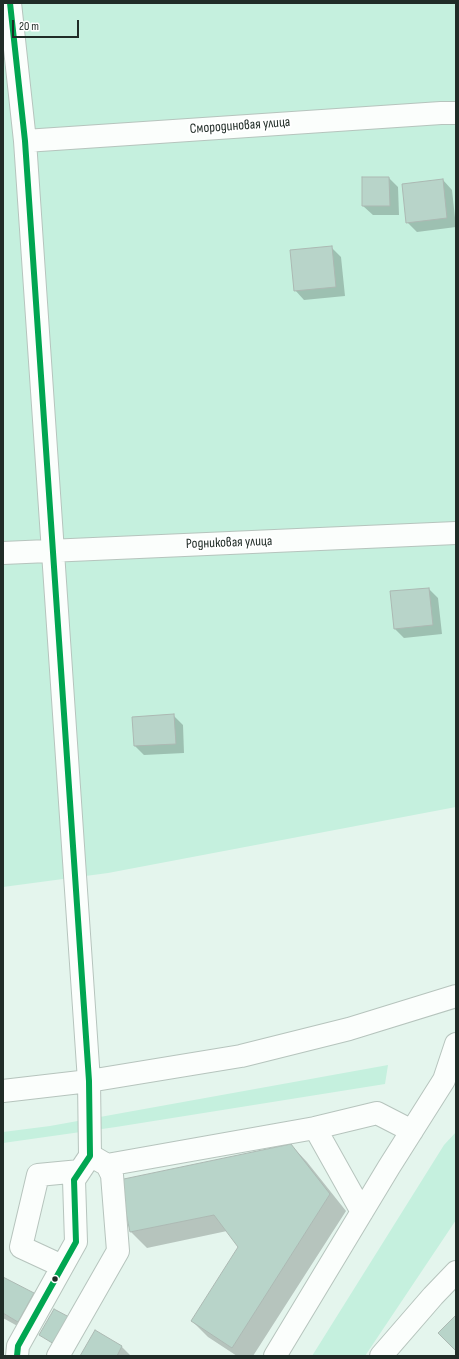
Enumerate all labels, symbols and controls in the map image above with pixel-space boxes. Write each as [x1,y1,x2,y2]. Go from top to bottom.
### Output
scale bar [14,12,81,38]
text: 20 m [19,19,39,34]
street label: Смородиновая улица [189,114,291,138]
street label: Родниковая улица [186,533,272,553]
unlabelled marker [50,1274,60,1284]

